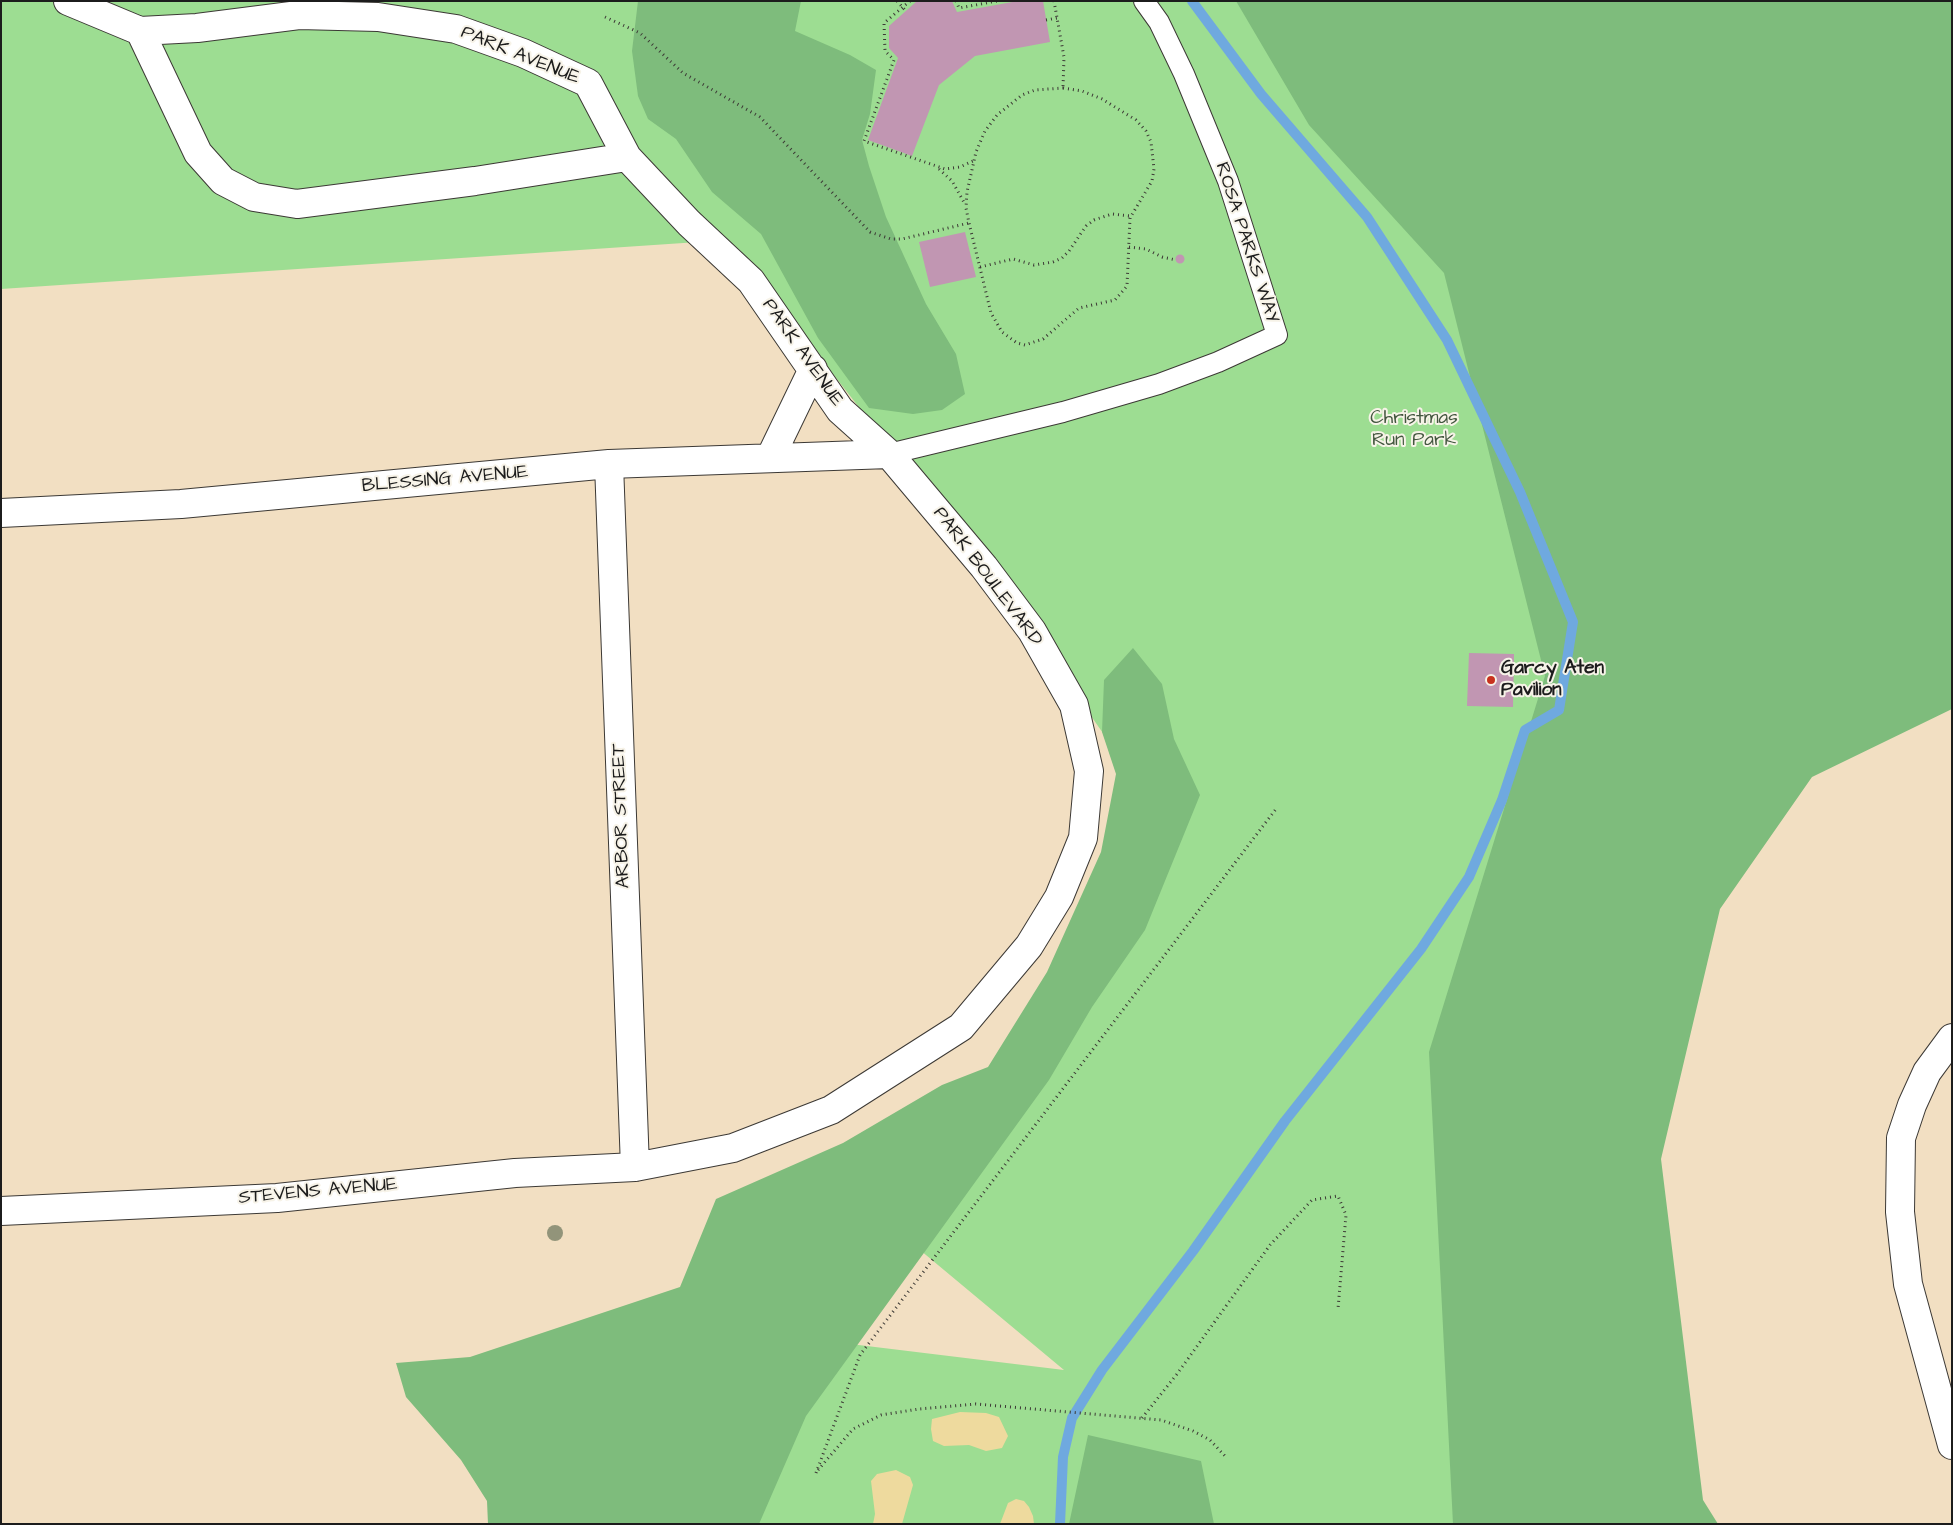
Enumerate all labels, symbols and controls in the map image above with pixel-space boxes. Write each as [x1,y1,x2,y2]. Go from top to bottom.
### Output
street label: PARK AVENUE [457,22,583,90]
street label: ROSA PARKS WAY [1209,160,1283,326]
street label: PARK AVENUE [756,295,848,411]
park label: Christmas Run Park [1370,408,1458,452]
street label: BLESSING AVENUE [361,461,529,499]
street label: PARK BOULEVARD [927,503,1047,651]
place label: Garcy Aten Pavilion [1501,658,1604,702]
marker: Garcy Aten Pavilion [1485,674,1497,686]
street label: ARBOR STREET [608,743,636,889]
street label: STEVENS AVENUE [238,1174,398,1210]

